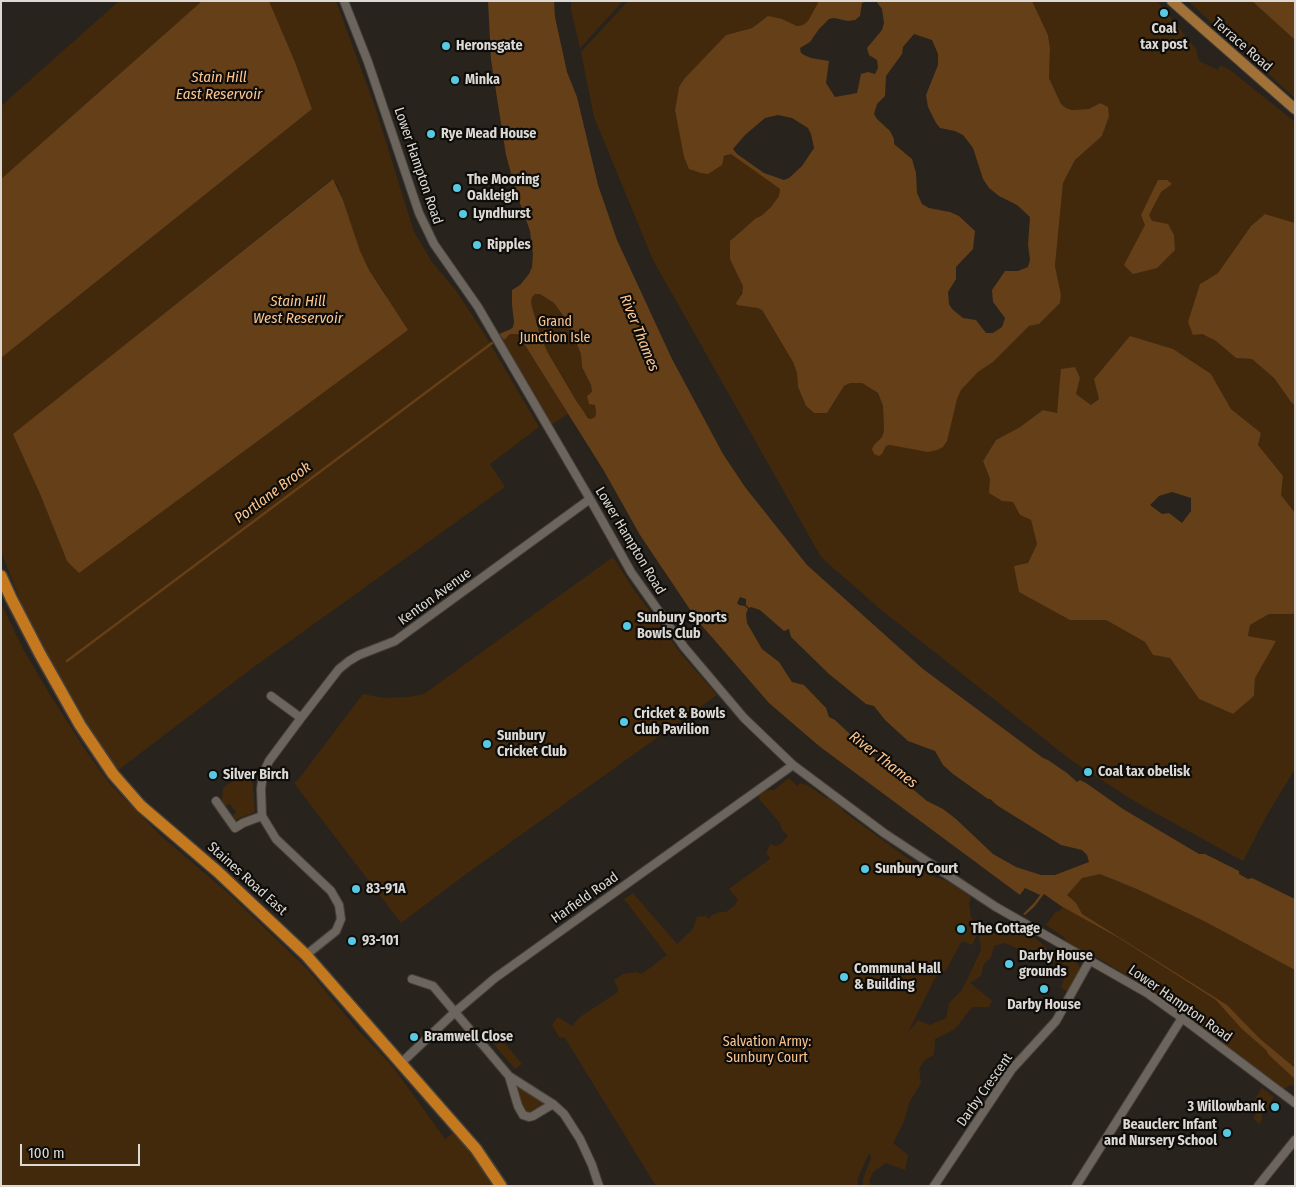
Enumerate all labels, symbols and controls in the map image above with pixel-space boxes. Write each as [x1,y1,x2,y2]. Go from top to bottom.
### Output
marker: Coal tax post [1158,7,1170,19]
street label: Terrace Road [1209,14,1275,76]
place label: Coal tax post [1140,21,1188,54]
place label: Heronsgate [456,38,523,54]
marker: Heronsgate [440,40,452,52]
water label: Stain Hill East Reservoir [176,69,262,104]
place label: Minka [465,72,500,88]
marker: Minka [449,74,461,86]
street label: Lower Hampton Road [390,105,446,227]
place label: Rye Mead House [441,126,536,142]
marker: Rye Mead House [425,128,437,140]
place label: The Mooring Oakleigh [467,172,539,204]
marker: The Mooring Oakleigh [451,182,463,194]
place label: Lyndhurst [473,206,531,222]
marker: Lyndhurst [457,208,469,220]
place label: Ripples [487,237,531,253]
marker: Ripples [471,239,483,251]
water label: River Thames [615,292,663,374]
water label: Stain Hill West Reservoir [253,293,343,328]
park label: Grand Junction Isle [520,314,590,347]
water label: Portlane Brook [231,458,315,528]
street label: Lower Hampton Road [591,484,669,598]
street label: Kenton Avenue [395,565,475,629]
place label: Sunbury Sports Bowls Club [637,610,727,642]
marker: Sunbury Sports Bowls Club [621,620,633,632]
place label: Cricket & Bowls Club Pavilion [634,706,725,739]
marker: Cricket & Bowls Club Pavilion [618,716,630,728]
place label: Sunbury Cricket Club [497,728,567,760]
water label: River Thames [845,728,921,792]
marker: Sunbury Cricket Club [481,738,493,750]
place label: Coal tax obelisk [1098,764,1190,780]
marker: Coal tax obelisk [1082,766,1094,778]
place label: Silver Birch [223,767,289,783]
marker: Silver Birch [207,769,219,781]
street label: Staines Road East [204,839,290,919]
place label: Sunbury Court [875,861,958,877]
marker: Sunbury Court [859,863,871,875]
street label: Harfield Road [548,869,622,927]
place label: 83-91A [366,881,406,897]
marker: 83-91A [350,883,362,895]
place label: The Cottage [971,921,1040,937]
marker: The Cottage [955,923,967,935]
place label: 93-101 [362,933,399,949]
marker: 93-101 [346,935,358,947]
place label: Darby House grounds [1019,948,1093,980]
marker: Darby House grounds [1003,958,1015,970]
place label: Communal Hall & Building [854,961,941,994]
street label: Lower Hampton Road [1125,962,1235,1046]
marker: Communal Hall & Building [838,971,850,983]
marker: Darby House [1038,983,1050,995]
place label: Darby House [1007,997,1081,1013]
place label: Bramwell Close [424,1029,513,1045]
marker: Bramwell Close [408,1031,420,1043]
park label: Salvation Army: Sunbury Court [723,1034,811,1066]
street label: Darby Crescent [954,1050,1016,1130]
place label: 3 Willowbank [1187,1099,1265,1115]
marker: 3 Willowbank [1269,1101,1281,1113]
place label: Beauclerc Infant and Nursery School [1104,1117,1217,1150]
marker: Beauclerc Infant and Nursery School [1221,1127,1233,1139]
scale bar [22,1134,142,1166]
text: 100 m [28,1144,65,1162]

